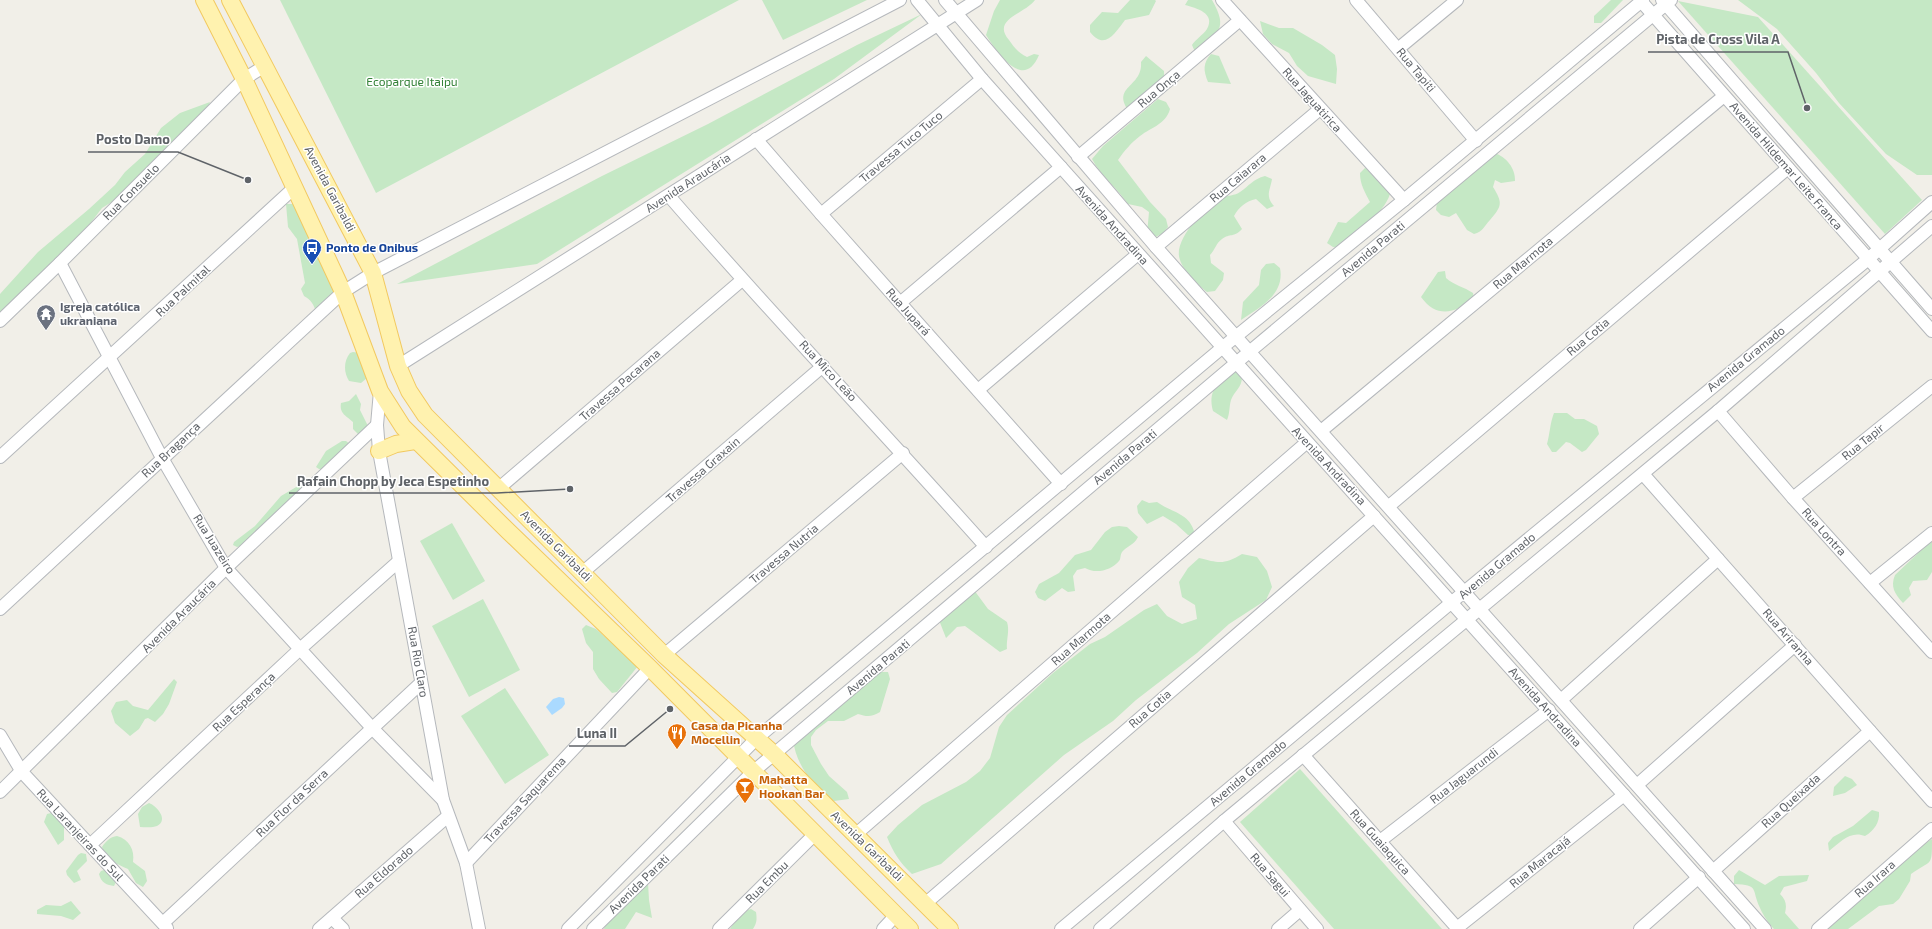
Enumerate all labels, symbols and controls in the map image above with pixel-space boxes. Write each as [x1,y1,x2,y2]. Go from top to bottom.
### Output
callout: Pista de Cross Vila A [1648,27,1788,52]
text: Pista de Cross Vila A [1656,31,1780,47]
street label: Rua Tapiti [1394,44,1439,94]
street label: Rua Jaguatirica [1280,64,1345,134]
street label: Rua Onça [1134,66,1183,111]
park label: Ecoparque Itaipu [366,74,458,88]
street label: Avenida Hildemar Leite Franca [1727,99,1846,232]
street label: Travessa Tuco Tuco [856,107,945,185]
callout: Posto Damo [88,127,178,152]
text: Posto Damo [96,131,170,147]
street label: Avenida Garibaldi [302,143,359,234]
street label: Avenida Araucária [642,150,732,215]
street label: Rua Caiarara [1206,150,1268,205]
street label: Rua Consuelo [99,160,161,222]
street label: Avenida Andradina [1073,182,1152,267]
street label: Avenida Parati [1338,218,1407,279]
street label: Rua Marmota [1490,233,1555,291]
bus stop icon: Ponto de Onibus [301,237,323,265]
place label: Ponto de Onibus [326,240,418,254]
street label: Rua Palmital [152,261,213,319]
street label: Rua Jupará [884,285,934,338]
place label: Igreja católica ukraniana [60,299,140,327]
temple icon: Igreja católica ukraniana [35,303,57,331]
street label: Rua Cotia [1563,314,1612,358]
street label: Avenida Gramado [1704,323,1787,394]
street label: Rua Mico Leão [797,337,861,404]
street label: Travessa Pacarana [576,345,663,423]
street label: Rua Bragança [138,419,203,481]
street label: Rua Tapir [1838,420,1887,463]
street label: Avenida Andradina [1290,423,1370,507]
street label: Avenida Parati [1090,426,1159,487]
street label: Travessa Graxain [663,433,742,505]
callout: Rafain Chopp by Jeca Espetinho [289,468,497,493]
text: Rafain Chopp by Jeca Espetinho [297,473,489,489]
street label: Rua Lontra [1800,505,1850,558]
street label: Avenida Garibaldi [518,507,595,584]
street label: Rua Juazeiro [191,511,239,576]
street label: Travessa Nutria [746,520,821,586]
street label: Avenida Gramado [1455,529,1538,601]
street label: Avenida Araucária [139,576,218,655]
street label: Rua Ariranha [1760,605,1817,668]
street label: Rua Marmota [1048,609,1113,668]
street label: Rua Rio Claro [406,625,432,699]
street label: Avenida Parati [843,636,912,697]
street label: Avenida Andradina [1506,664,1585,749]
street label: Rua Esperança [209,669,278,735]
street label: Rua Cotia [1125,686,1173,730]
place label: Casa da Picanha Mocellin [691,718,782,746]
callout: Luna II [569,721,625,746]
restaurant icon: Casa da Picanha Mocellin [666,722,688,750]
text: Luna II [577,725,617,741]
street label: Avenida Gramado [1206,736,1289,808]
street label: Rua Jaguarundi [1427,744,1500,806]
street label: Travessa Saquarema [481,753,568,845]
street label: Rua Flor da Serra [252,765,330,839]
street label: Rua Queixada [1758,770,1823,831]
place label: Mahatta Hookan Bar [759,772,824,800]
bar icon: Mahatta Hookan Bar [734,776,756,804]
street label: Rua Laranjeiras do Sul [34,785,127,884]
street label: Rua Guaiaquica [1348,806,1414,877]
street label: Avenida Garibaldi [829,807,907,883]
street label: Rua Maracajá [1506,832,1573,891]
street label: Rua Eldorado [351,842,415,900]
street label: Rua Sagui [1248,850,1294,899]
street label: Avenida Parati [605,851,671,916]
street label: Rua Embu [742,857,790,905]
street label: Rua Irara [1851,857,1898,900]

